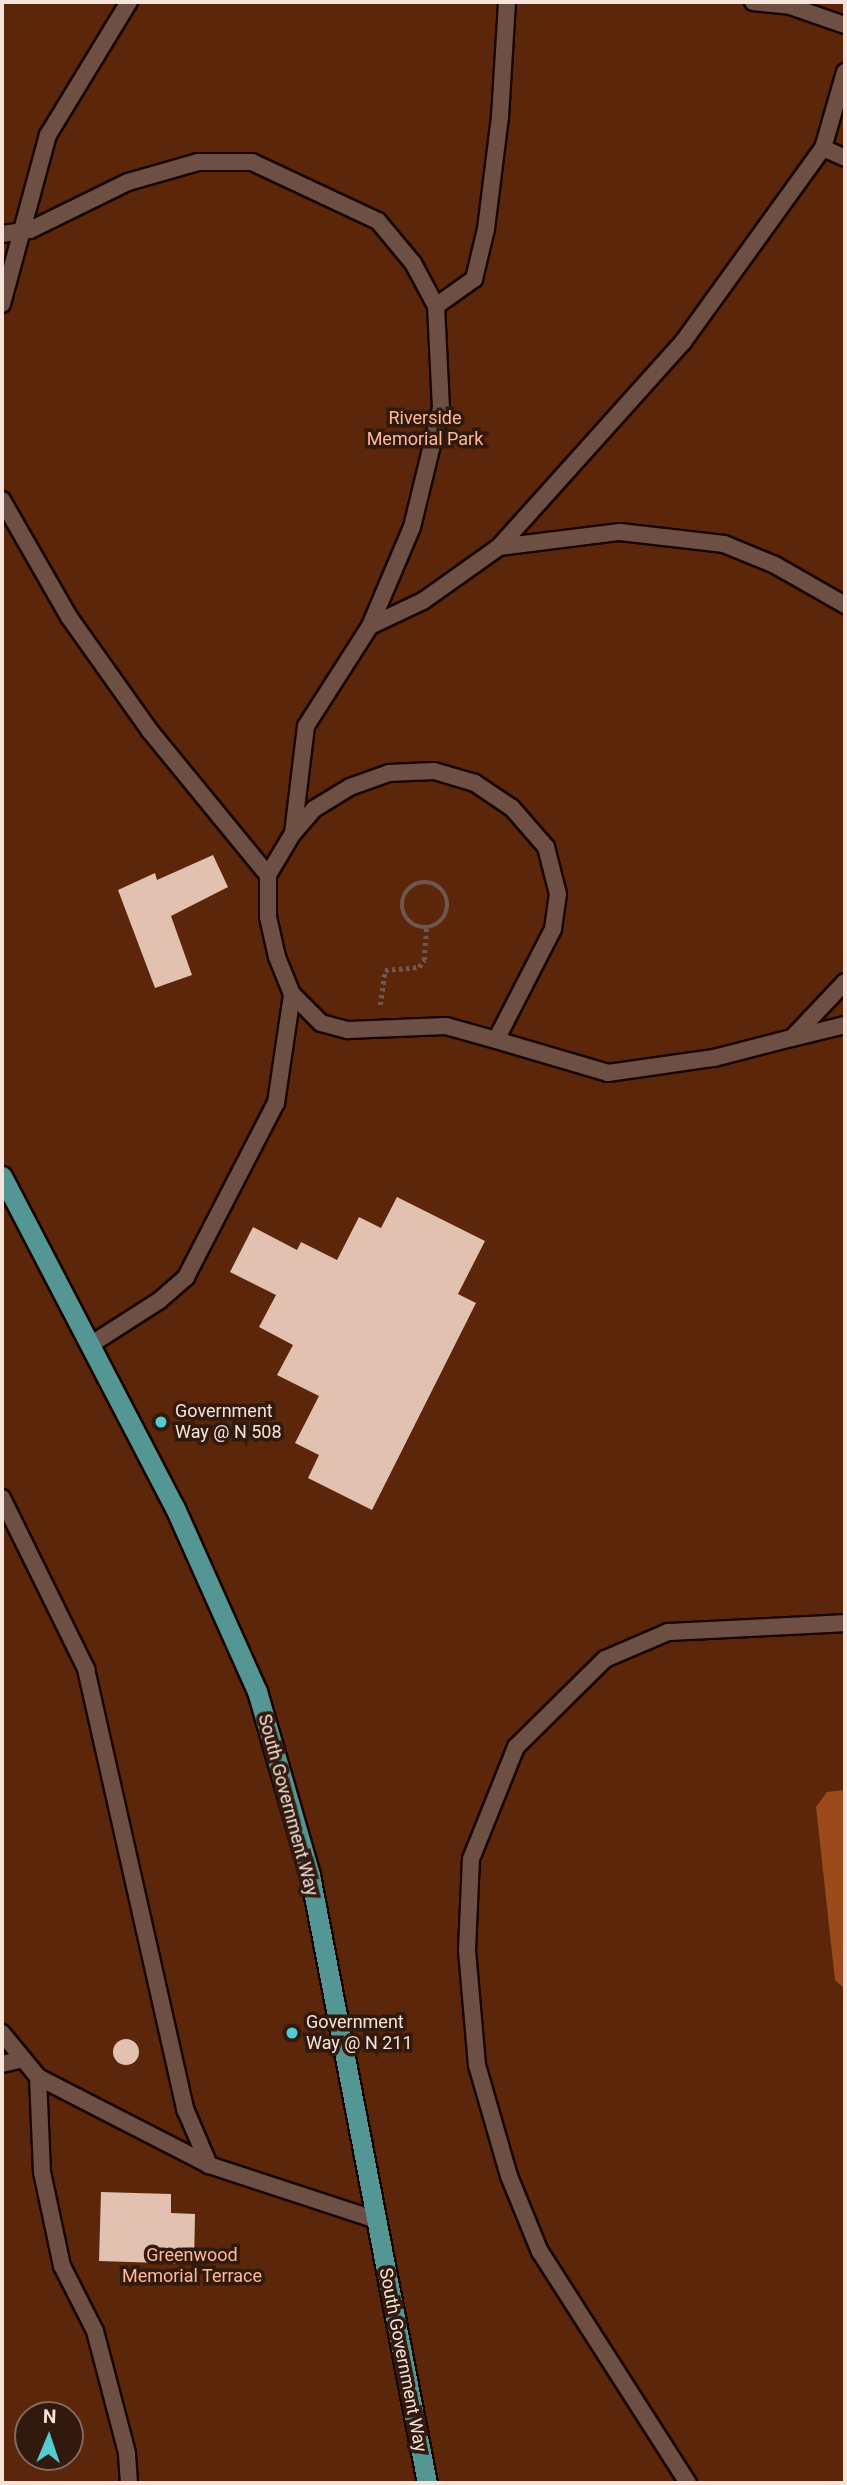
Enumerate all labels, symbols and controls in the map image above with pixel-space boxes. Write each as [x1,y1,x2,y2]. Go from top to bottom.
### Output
park label: Riverside Memorial Park [367,408,483,450]
place label: Government Way @ N 508 [175,1401,282,1444]
marker: Government Way @ N 508 [153,1414,169,1430]
street label: South Government Way [253,1712,323,1898]
place label: Government Way @ N 211 [306,2012,413,2054]
marker: Government Way @ N 211 [284,2025,300,2041]
park label: Greenwood Memorial Terrace [122,2245,262,2288]
street label: South Government Way [375,2266,431,2454]
north arrow [14,2401,84,2471]
text: N [43,2405,57,2428]

